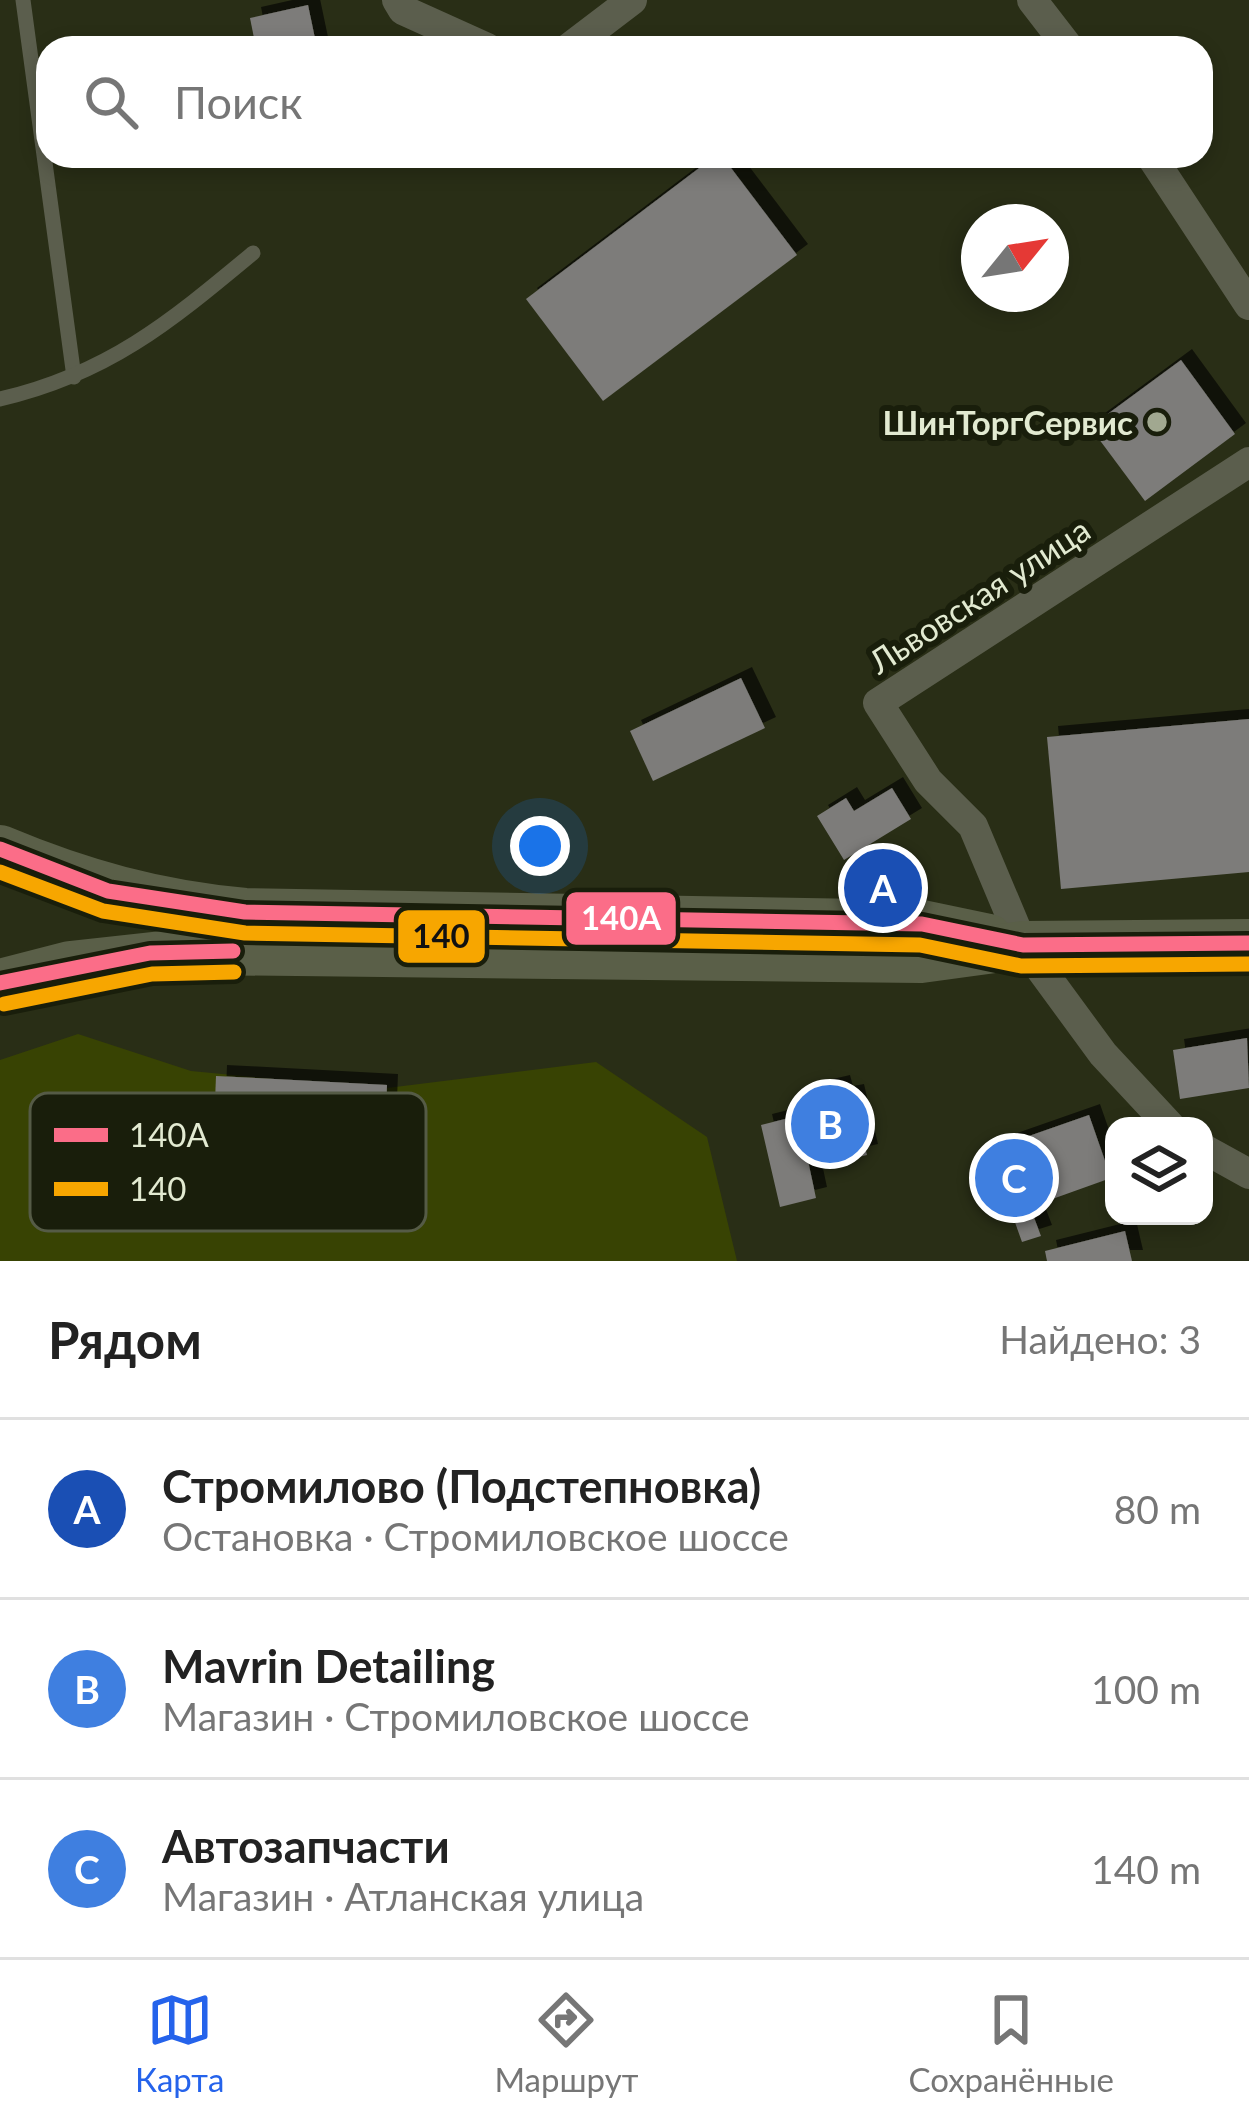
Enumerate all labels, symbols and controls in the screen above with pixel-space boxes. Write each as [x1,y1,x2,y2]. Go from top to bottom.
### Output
search box [36,36,1213,168]
icon: search [78,69,144,135]
text: Поиск [174,75,303,129]
north arrow [961,204,1069,312]
place label: ШинТоргСервис [882,402,1133,442]
marker: ШинТоргСервис [1144,409,1170,435]
street label: Львовская улица [860,509,1097,682]
your location [510,816,570,876]
pin: A [844,843,922,933]
line badge: 140А [564,890,678,947]
text: 140А [581,897,662,937]
line badge: 140 [396,908,487,965]
text: 140 [412,915,470,955]
pin: B [791,1079,869,1169]
legend [30,1093,426,1231]
text: 140А [129,1114,209,1154]
map controls [1105,1117,1213,1225]
button: layers [1105,1117,1213,1225]
pin: C [975,1133,1053,1223]
text: 140 [129,1168,186,1208]
text: Рядом [48,1309,202,1370]
text: Найдено: 3 [999,1316,1201,1362]
text: Стромилово (Подстепновка) [162,1459,761,1513]
text: A [73,1486,101,1532]
text: 80 m [1114,1486,1201,1532]
text: Остановка · Стромиловское шоссе [162,1513,789,1559]
text: Mavrin Detailing [162,1639,495,1693]
text: B [74,1666,100,1712]
text: 100 m [1091,1666,1201,1712]
text: Магазин · Стромиловское шоссе [162,1693,750,1739]
text: Автозапчасти [162,1819,450,1873]
text: C [74,1846,100,1892]
text: 140 m [1091,1846,1201,1892]
text: Магазин · Атланская улица [162,1873,644,1919]
tab: Карта [135,1987,224,2099]
tab: Маршрут [494,1987,638,2099]
tab: Сохранённые [908,1987,1114,2099]

